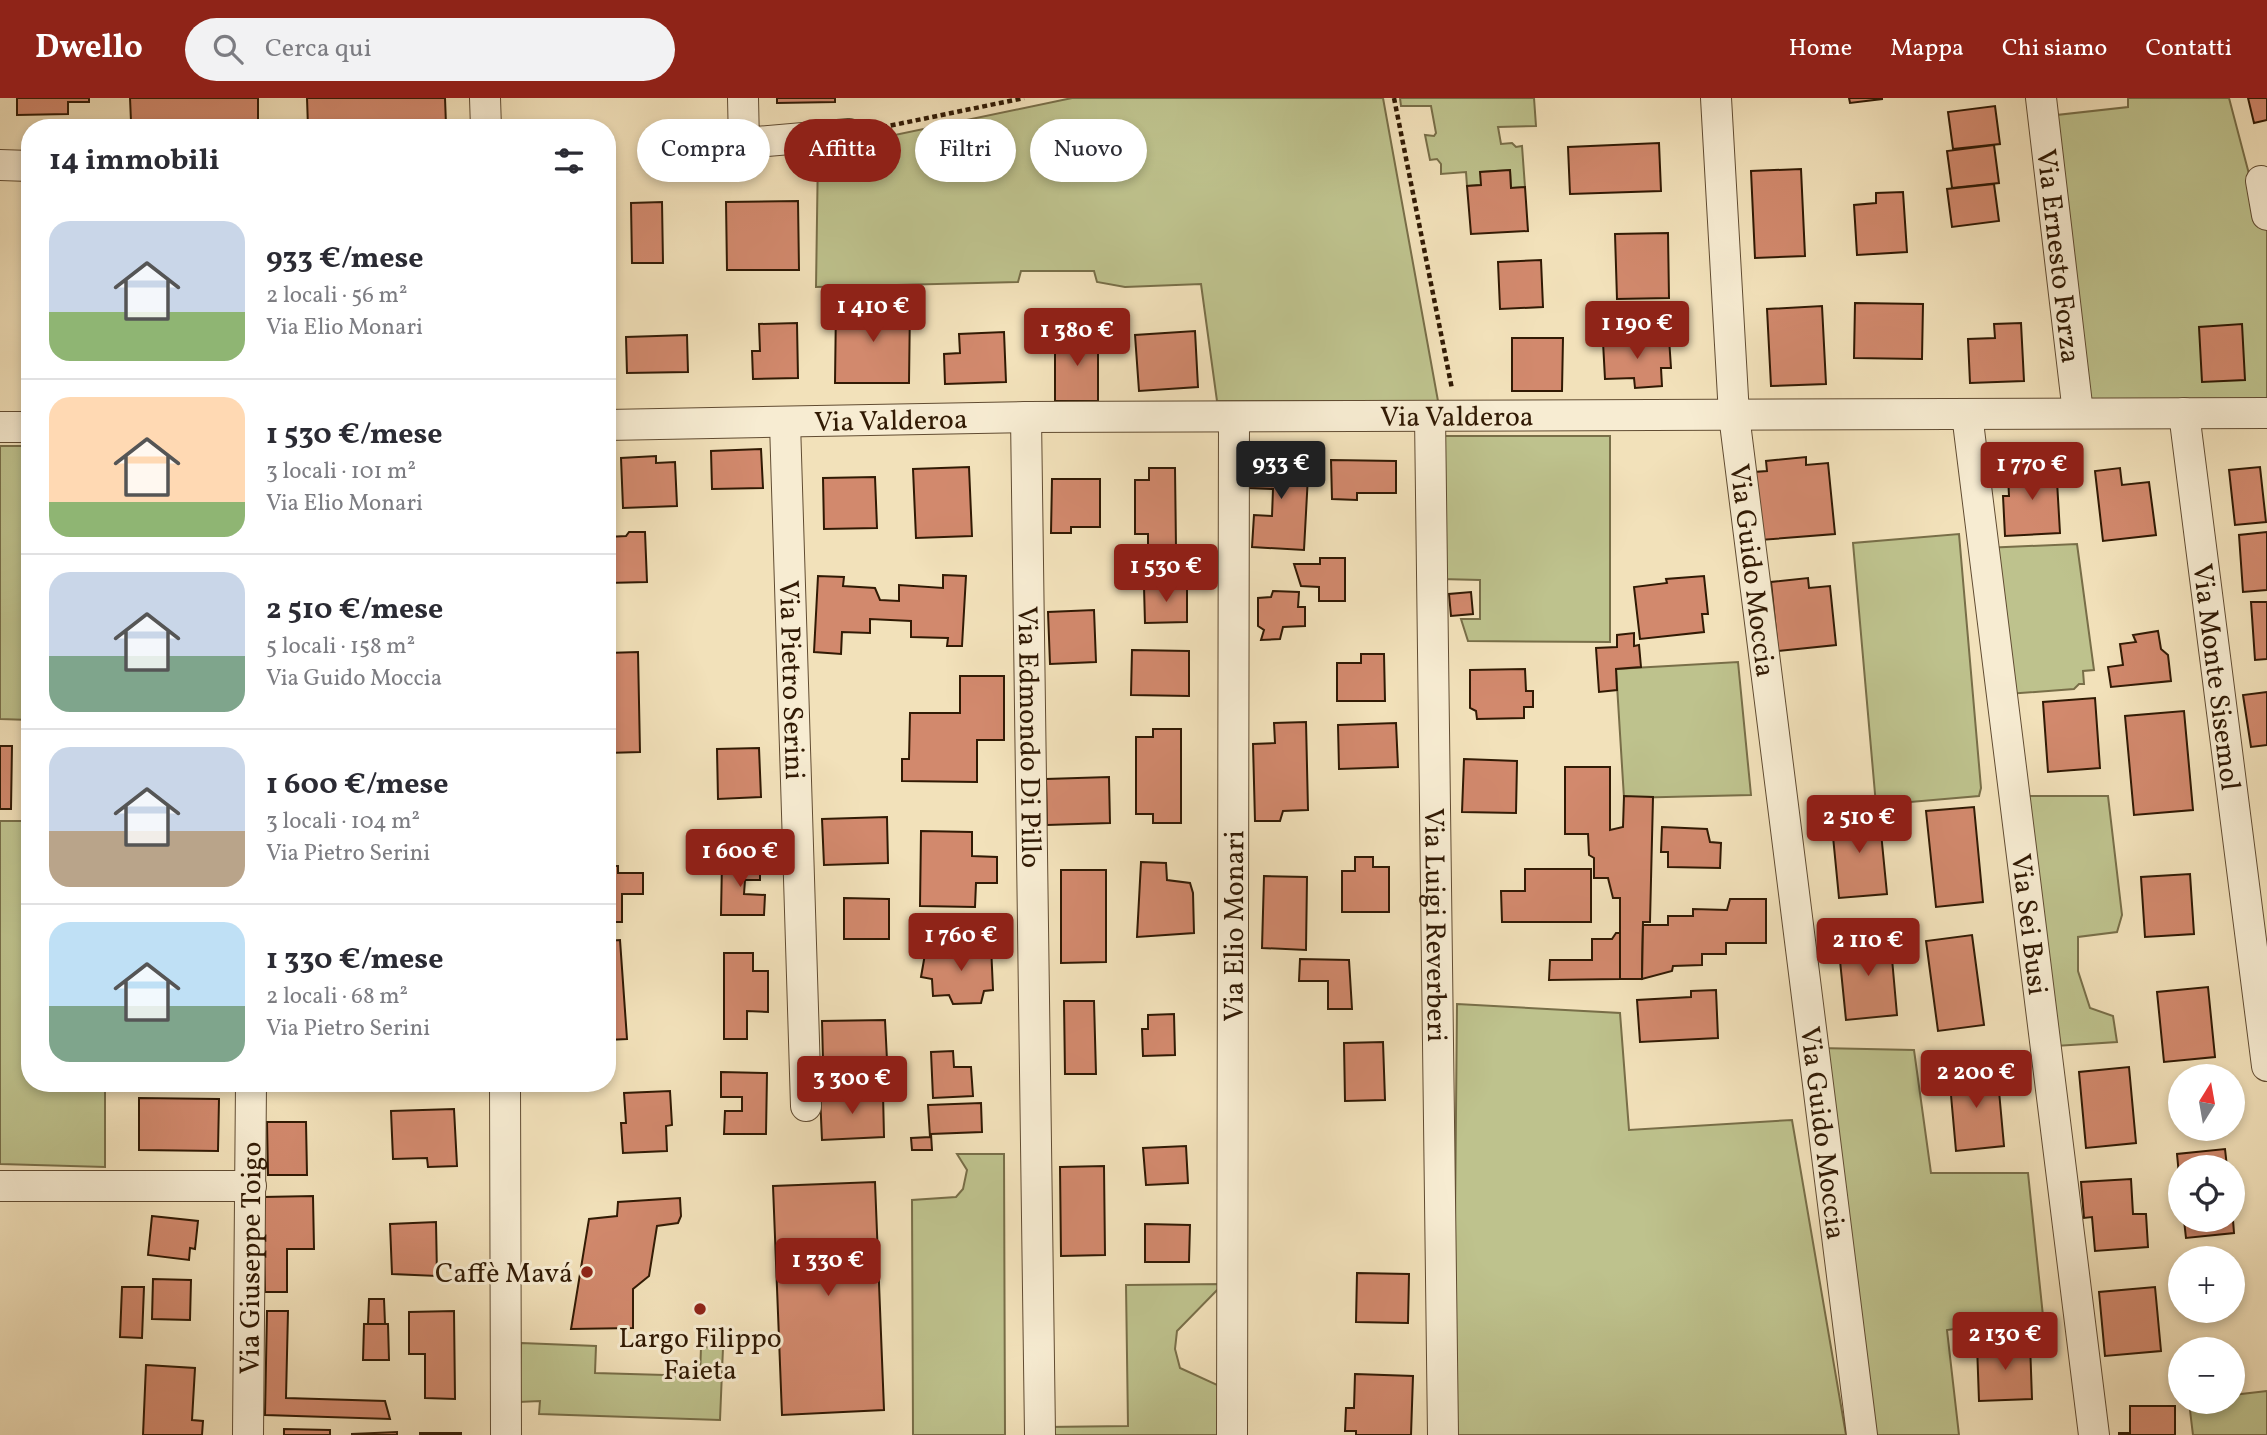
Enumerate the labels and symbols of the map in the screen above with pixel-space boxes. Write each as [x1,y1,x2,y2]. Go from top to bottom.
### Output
street label: Via Ernesto Forza [2025,147,2089,365]
pin: 1 410 € [808,285,938,344]
pin: 1 190 € [1572,302,1702,361]
pin: 1 380 € [1012,308,1142,368]
street label: Via Valderoa [1380,398,1534,438]
street label: Via Valderoa [814,401,968,443]
pin: 933 € [1232,442,1330,501]
pin: 1 770 € [1967,442,2097,502]
street label: Via Guido Moccia [1718,462,1784,680]
pin: 1 530 € [1101,545,1231,604]
street label: Via Monte Sisemol [2181,561,2249,793]
street label: Via Pietro Serini [768,579,813,780]
street label: Via Edmondo Di Pillo [1007,606,1049,868]
pin: 2 510 € [1794,796,1924,855]
street label: Via Luigi Reverberi [1413,808,1455,1042]
pin: 1 600 € [675,830,805,889]
street label: Via Elio Monari [1216,830,1255,1022]
street label: Via Sei Busi [2000,851,2056,997]
pin: 1 760 € [896,914,1026,973]
pin: 2 110 € [1803,918,1933,978]
street label: Via Guido Moccia [1789,1024,1854,1242]
pin: 2 200 € [1911,1051,2041,1110]
pin: 3 300 € [787,1056,917,1116]
north arrow [2168,1064,2245,1141]
street label: Via Giuseppe Toigo [232,1141,273,1375]
pin: 1 330 € [763,1238,893,1298]
place label: Caffè Mavá [435,1255,573,1294]
marker: Caffè Mavá [579,1264,595,1280]
marker: Largo Filippo Faieta [692,1301,708,1317]
pin: 2 130 € [1940,1312,2070,1372]
place label: Largo Filippo Faieta [618,1320,782,1391]

